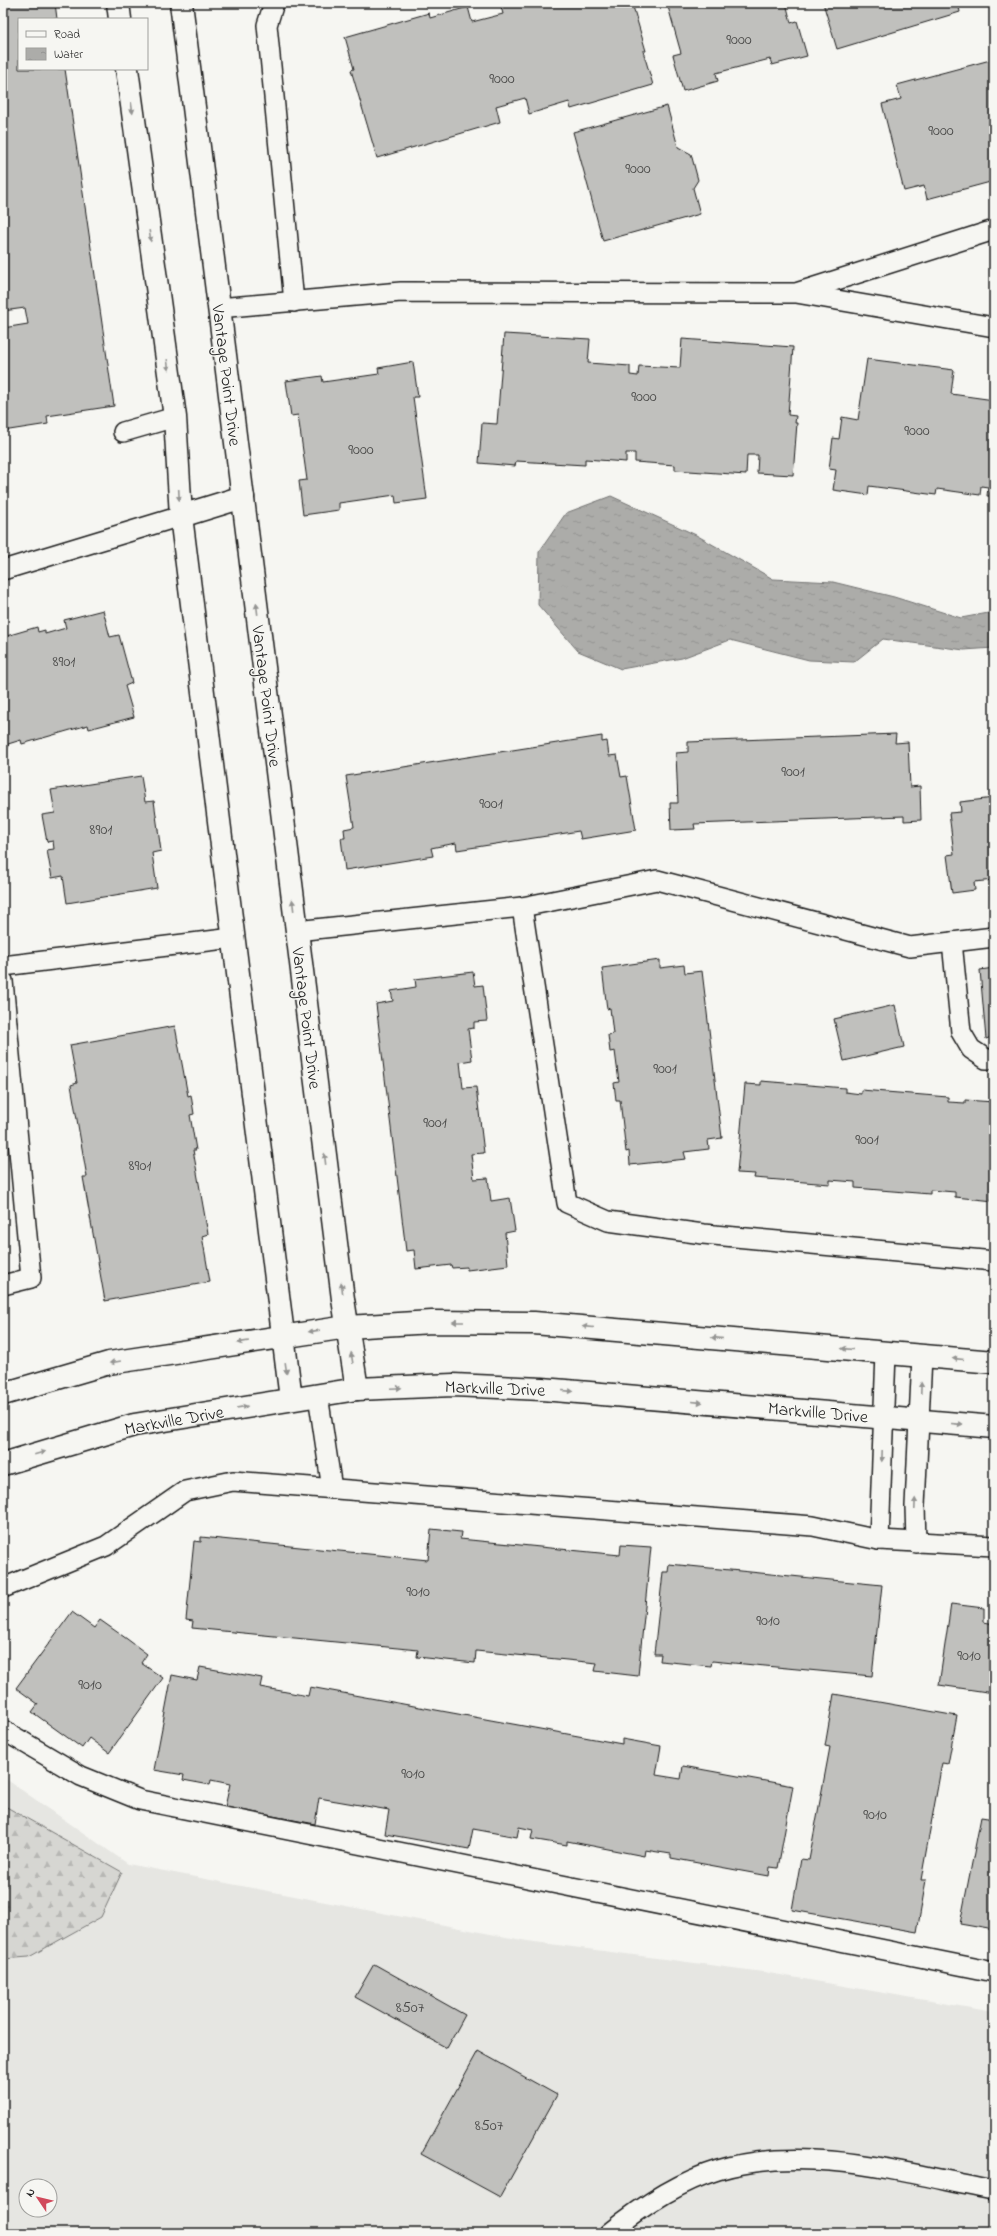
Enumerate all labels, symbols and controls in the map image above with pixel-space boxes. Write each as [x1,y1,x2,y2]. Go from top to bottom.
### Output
legend [18,18,148,70]
text: Road [54,26,80,44]
house number: 9000 [726,28,752,52]
text: Water [54,46,83,64]
house number: 9000 [489,67,515,91]
one-way arrow [129,102,135,114]
house number: 9000 [928,119,954,143]
house number: 9000 [625,157,651,181]
one-way arrow [147,230,153,242]
street label: Vantage Point Drive [202,302,247,449]
one-way arrow [165,359,171,371]
house number: 9000 [631,385,657,409]
house number: 9000 [904,419,930,443]
house number: 9000 [348,438,374,462]
one-way arrow [176,489,183,501]
one-way arrow [254,603,260,615]
street label: Vantage Point Drive [242,623,287,770]
house number: 8901 [53,650,75,674]
house number: 9001 [781,760,805,784]
house number: 9001 [479,792,503,816]
house number: 8901 [90,818,112,842]
one-way arrow [290,899,296,911]
street label: Vantage Point Drive [282,945,327,1092]
house number: 9001 [653,1057,677,1081]
house number: 9001 [423,1111,447,1135]
house number: 9001 [855,1128,879,1152]
one-way arrow [322,1153,328,1165]
house number: 8901 [129,1154,151,1178]
one-way arrow [338,1282,345,1294]
one-way arrow [451,1319,464,1325]
one-way arrow [582,1324,594,1331]
one-way arrow [308,1328,320,1334]
one-way arrow [711,1335,723,1342]
one-way arrow [237,1339,249,1345]
one-way arrow [841,1346,853,1353]
one-way arrow [349,1352,355,1364]
one-way arrow [952,1356,964,1362]
one-way arrow [108,1360,121,1366]
one-way arrow [283,1362,289,1374]
street label: Markville Drive [444,1375,547,1405]
one-way arrow [918,1381,924,1394]
one-way arrow [390,1384,402,1391]
one-way arrow [562,1387,574,1394]
street label: Markville Drive [767,1397,870,1431]
one-way arrow [691,1399,703,1406]
street label: Markville Drive [123,1400,227,1443]
one-way arrow [236,1404,248,1410]
one-way arrow [951,1421,963,1427]
one-way arrow [35,1450,47,1456]
one-way arrow [878,1450,885,1462]
one-way arrow [912,1497,918,1510]
house number: 9010 [406,1580,430,1604]
house number: 9010 [756,1609,780,1633]
house number: 9010 [957,1644,981,1668]
house number: 9010 [78,1673,102,1697]
house number: 9010 [401,1762,425,1786]
house number: 9010 [863,1803,887,1827]
house number: 8507 [396,1996,425,2020]
house number: 8507 [475,2114,504,2138]
north arrow [18,2178,58,2218]
text: N [22,2185,39,2200]

